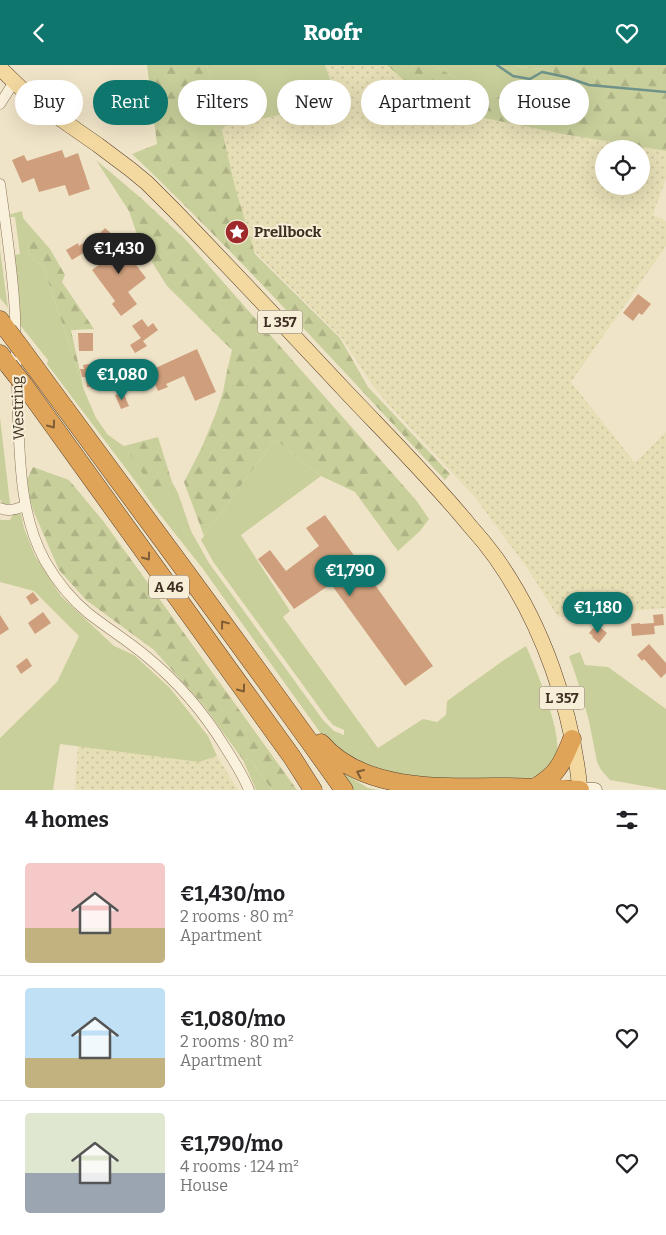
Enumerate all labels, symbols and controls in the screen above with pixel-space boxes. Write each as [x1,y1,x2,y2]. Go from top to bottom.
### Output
icon: back [25,19,53,47]
text: Roofr [303,19,363,46]
icon: heart [613,19,641,47]
chip: Buy [15,80,83,125]
chip: Rent [93,80,168,125]
chip: Filters [178,80,267,125]
chip: New [277,80,351,125]
chip: Apartment [361,80,489,125]
chip: House [499,80,589,125]
map controls [595,140,650,195]
button: locate [595,140,650,195]
place icon: Prellbock [224,219,250,245]
place label: Prellbock [254,223,322,241]
pin: €1,430 [78,233,160,275]
text: €1,430 [94,239,144,258]
road number: L 357 [258,311,302,333]
pin: €1,080 [81,359,163,401]
text: €1,080 [96,365,148,384]
street label: Westring [8,376,28,440]
one-way arrow [47,419,55,428]
one-way arrow [141,551,150,561]
pin: €1,790 [309,555,391,597]
text: €1,790 [325,561,375,580]
road number: A 46 [149,576,189,599]
pin: €1,180 [557,591,639,634]
text: €1,180 [574,598,622,617]
one-way arrow [221,620,230,630]
one-way arrow [236,683,245,693]
road number: L 357 [540,687,584,709]
one-way arrow [356,769,365,780]
icon: filters [613,806,641,834]
text: 4 homes [25,807,109,833]
text: €1,430/mo [180,881,285,907]
icon: home [65,883,125,943]
icon: heart [613,899,641,927]
text: 2 rooms · 80 m² [180,907,294,926]
text: Apartment [180,926,262,945]
text: €1,080/mo [180,1006,286,1032]
icon: home [65,1008,125,1068]
icon: heart [613,1024,641,1052]
text: 2 rooms · 80 m² [180,1032,294,1051]
text: Apartment [180,1051,262,1070]
text: €1,790/mo [180,1131,283,1157]
icon: home [65,1133,125,1193]
icon: heart [613,1149,641,1177]
text: 4 rooms · 124 m² [180,1157,299,1176]
text: House [180,1176,228,1195]

